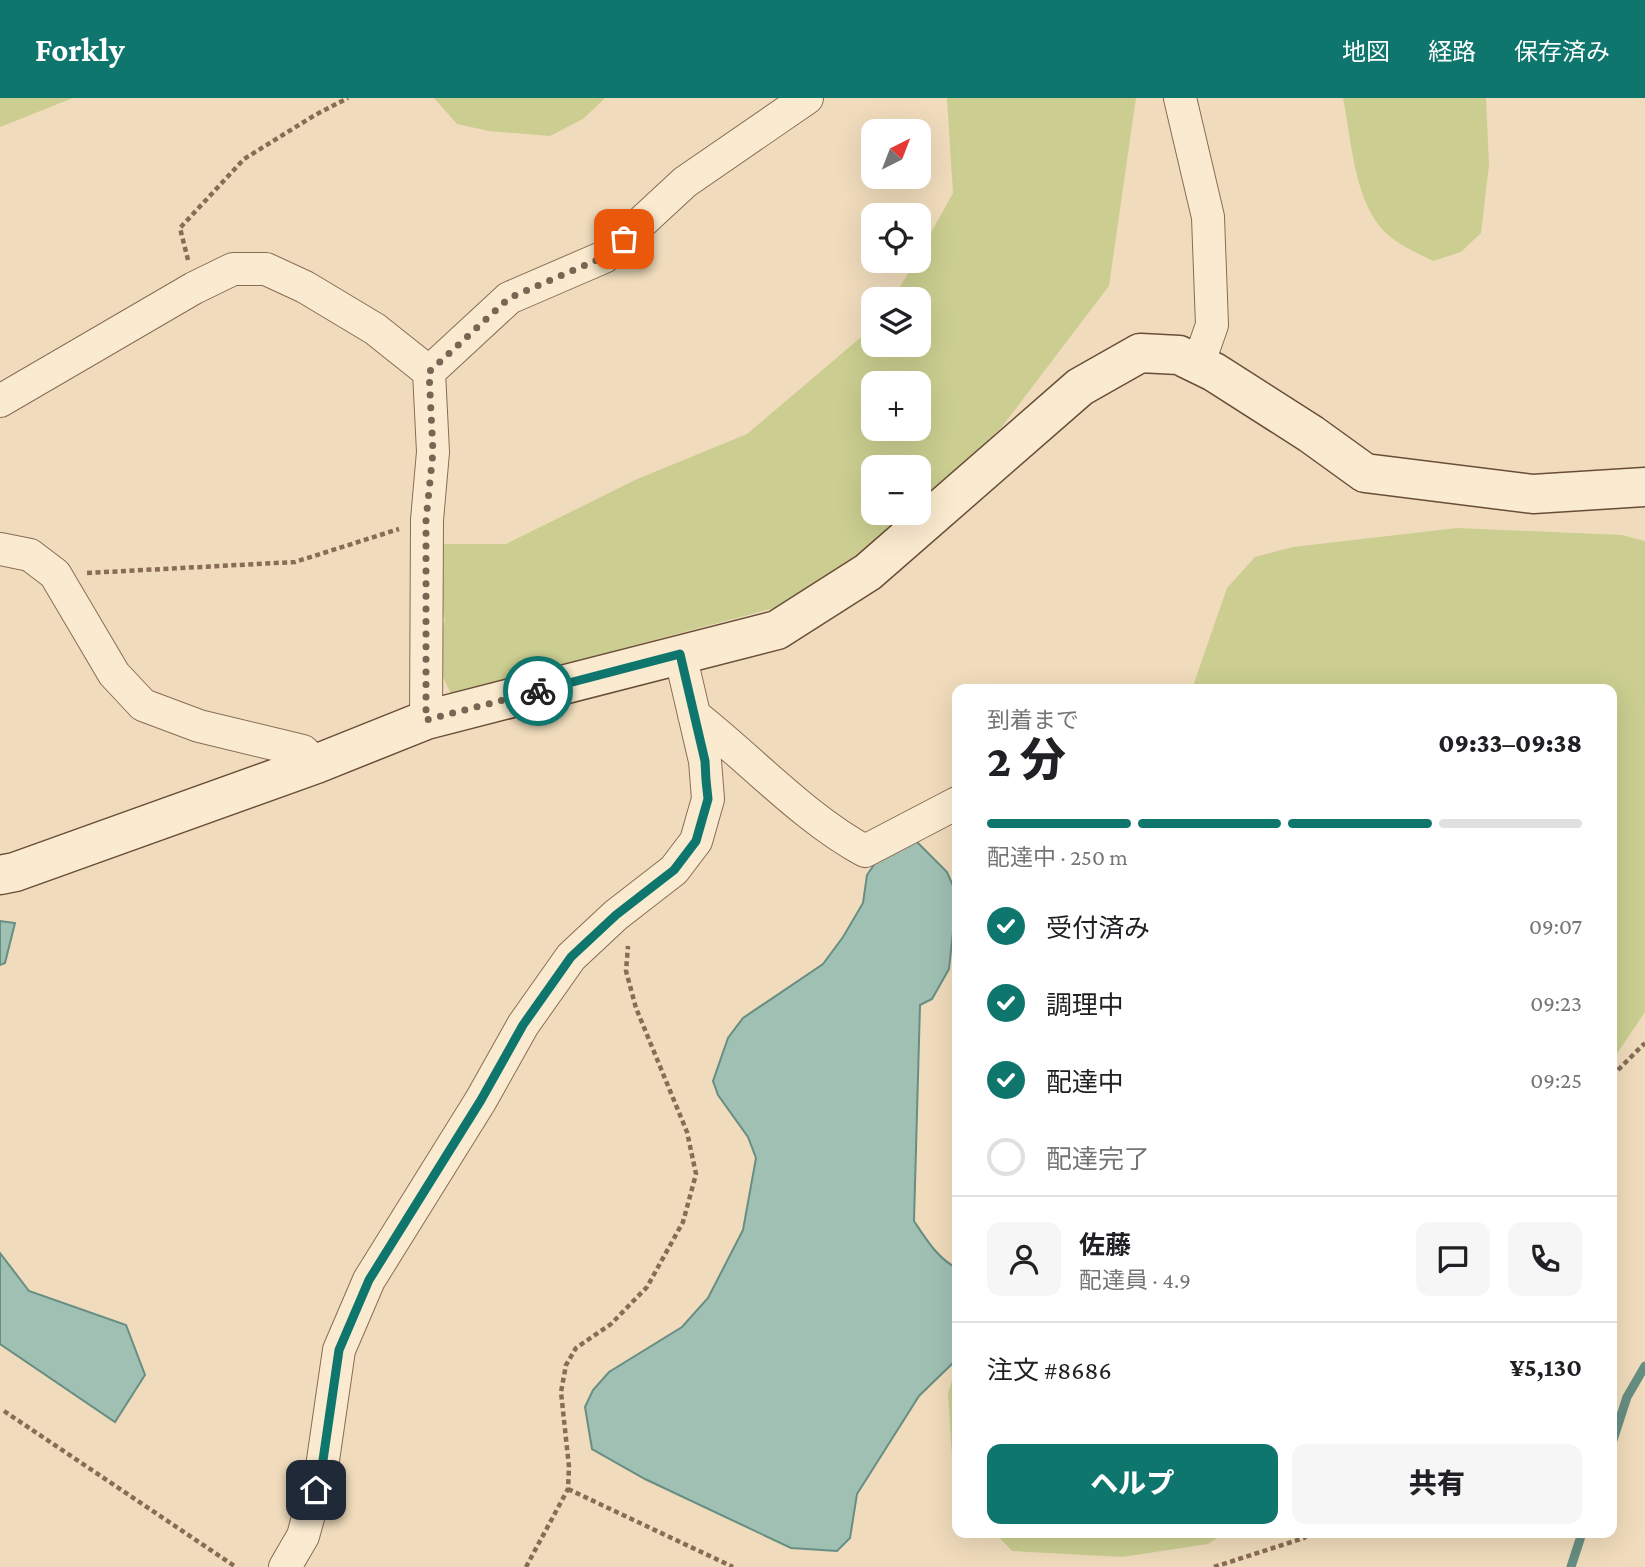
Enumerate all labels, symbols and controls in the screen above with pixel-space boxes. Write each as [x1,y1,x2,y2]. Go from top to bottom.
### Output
text: Forkly [35,31,125,68]
text: 地図 [1342,38,1390,65]
text: 経路 [1428,38,1476,65]
text: 保存済み [1514,38,1610,65]
north arrow [861,119,931,189]
map controls [861,119,931,525]
button: locate [861,203,931,273]
pin [594,209,654,269]
icon: bag [605,220,643,258]
button: layers [861,287,931,357]
button: + [861,371,931,441]
button: − [861,455,931,525]
courier [503,656,573,726]
icon: bike [519,672,557,710]
text: 到着まで [987,707,1079,733]
text: 09:33–09:38 [1438,729,1582,758]
text: 2 分 [987,735,1066,786]
text: 配達中 · 250 m [987,844,1128,870]
icon: check [987,907,1025,945]
text: 09:07 [1529,913,1582,939]
text: 受付済み [1046,914,1150,943]
icon: check [987,984,1025,1022]
text: 09:23 [1530,990,1582,1016]
text: 調理中 [1046,991,1124,1020]
icon: check [987,1061,1025,1099]
text: 09:25 [1530,1067,1582,1093]
text: 配達中 [1046,1068,1124,1097]
text: 配達完了 [1046,1145,1150,1174]
button: person [987,1222,1061,1296]
button: chat [1416,1222,1490,1296]
button: phone [1508,1222,1582,1296]
text: 佐藤 [1079,1231,1131,1260]
text: 配達員 · 4.9 [1079,1267,1191,1293]
text: ¥5,130 [1510,1353,1582,1382]
text: 注文 #8686 [987,1356,1112,1385]
button: ヘルプ [987,1444,1278,1524]
button: 共有 [1292,1444,1582,1524]
pin [286,1460,346,1520]
icon: home [297,1471,335,1509]

